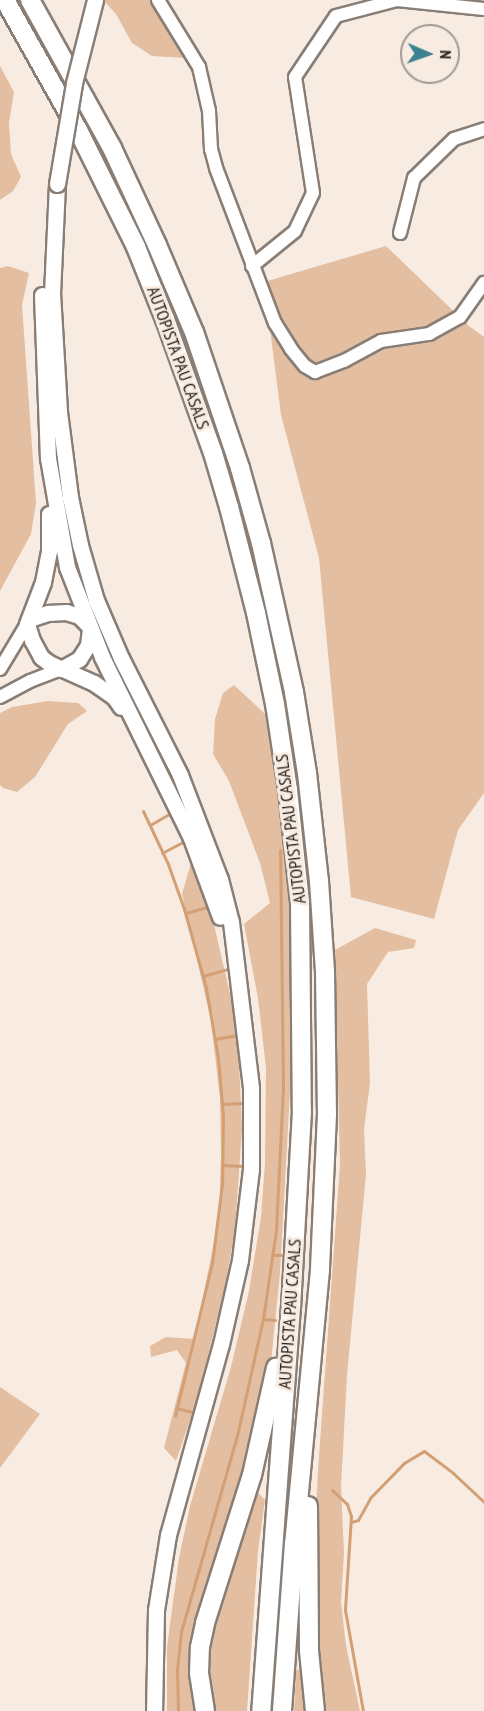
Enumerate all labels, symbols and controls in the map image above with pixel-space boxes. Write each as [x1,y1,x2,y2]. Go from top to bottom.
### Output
north arrow [400,24,460,84]
text: N [436,50,456,59]
street label: AUTOPISTA PAU CASALS [142,283,214,433]
street label: AUTOPISTA PAU CASALS [271,753,311,905]
street label: AUTOPISTA PAU CASALS [274,1238,306,1390]

